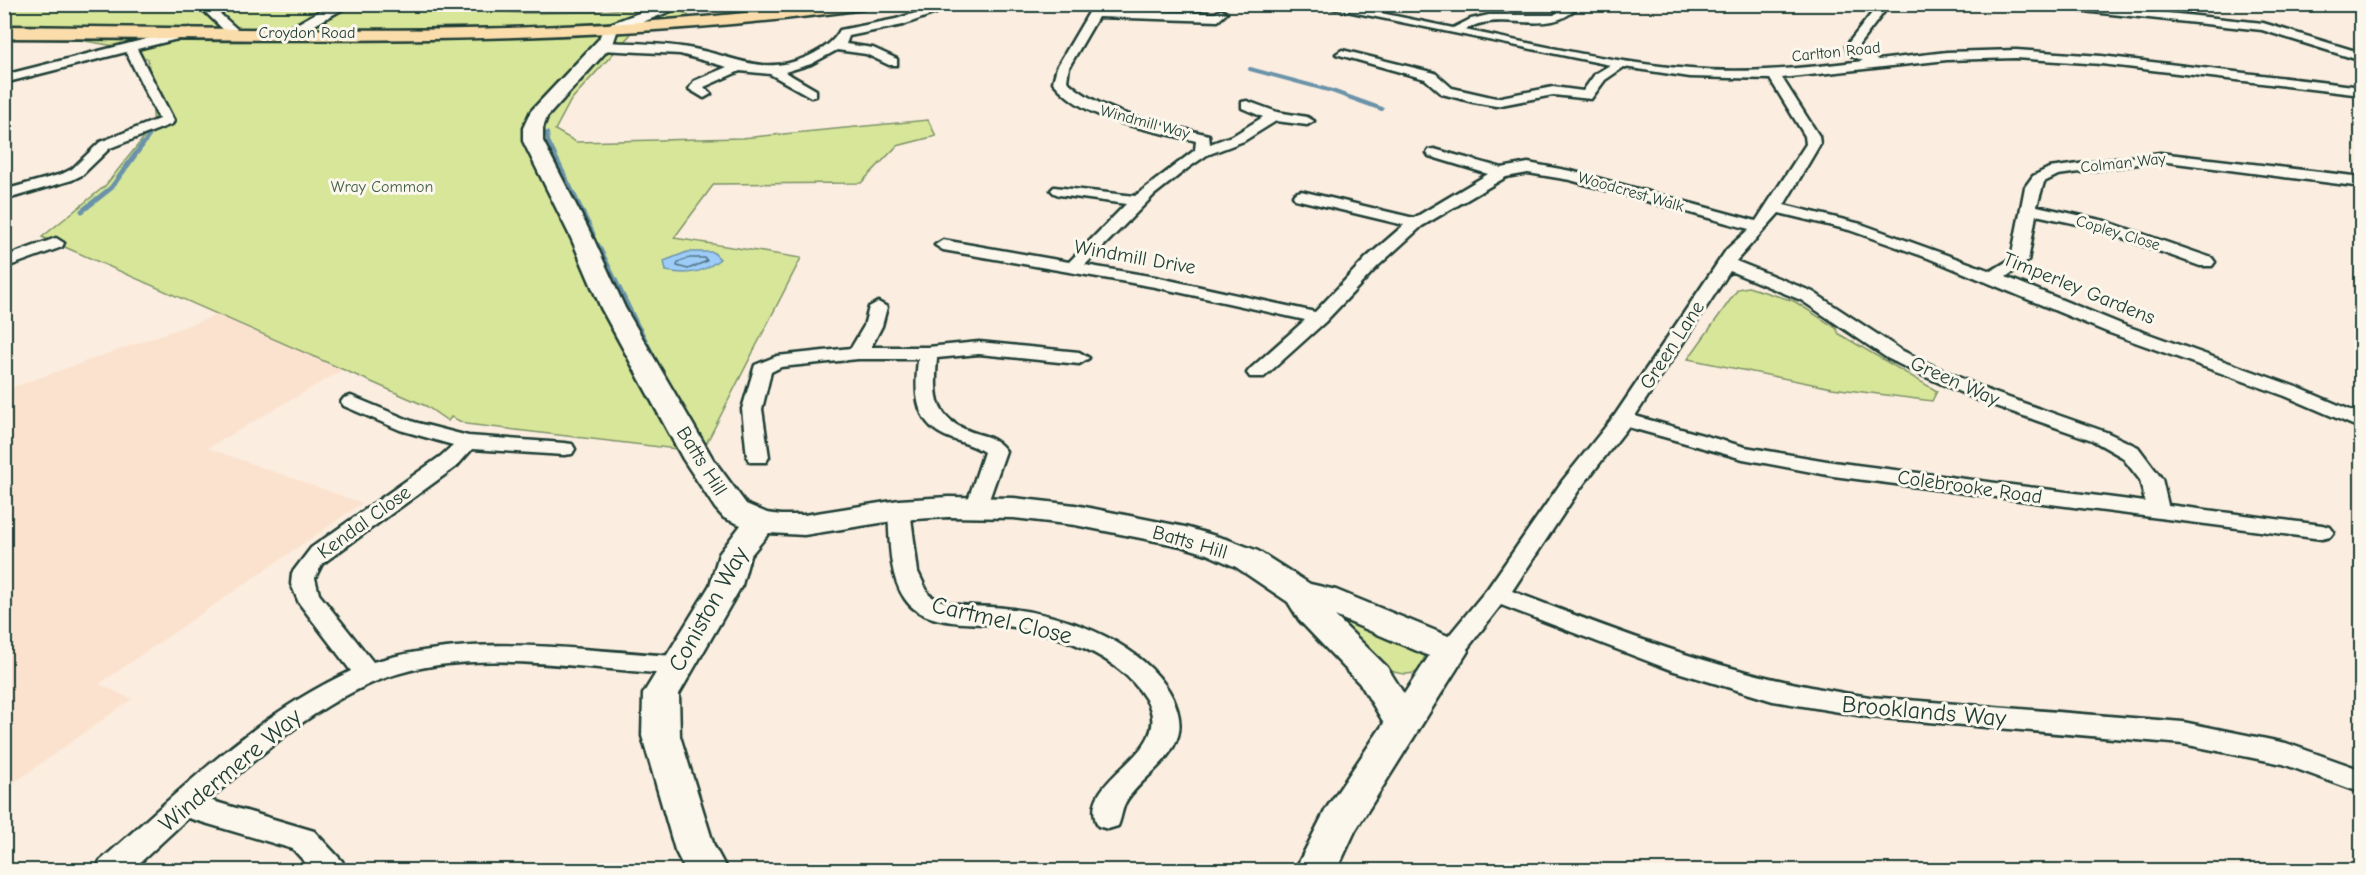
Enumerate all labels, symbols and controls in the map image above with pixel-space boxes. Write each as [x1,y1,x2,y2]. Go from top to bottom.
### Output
street label: Croydon Road [259,24,355,42]
street label: Carlton Road [1791,38,1881,66]
street label: Windmill Way [1098,101,1193,143]
street label: Colman Way [2079,149,2167,176]
street label: Woodcrest Walk [1576,168,1686,216]
park label: Wray Common [331,178,433,196]
street label: Copley Close [2074,212,2162,254]
street label: Windmill Drive [1072,235,1198,279]
street label: Timperley Gardens [2000,247,2158,329]
street label: Green Lane [1635,296,1709,394]
street label: Green Way [1907,351,2003,411]
street label: Batts Hill [672,422,732,500]
street label: Colebrooke Road [1896,465,2044,509]
street label: Kendal Close [313,480,415,564]
street label: Batts Hill [1150,520,1230,564]
street label: Coniston Way [662,541,754,676]
street label: Cartmel Close [929,590,1075,650]
street label: Brooklands Way [1841,690,2008,732]
street label: Windermere Way [153,702,307,838]

